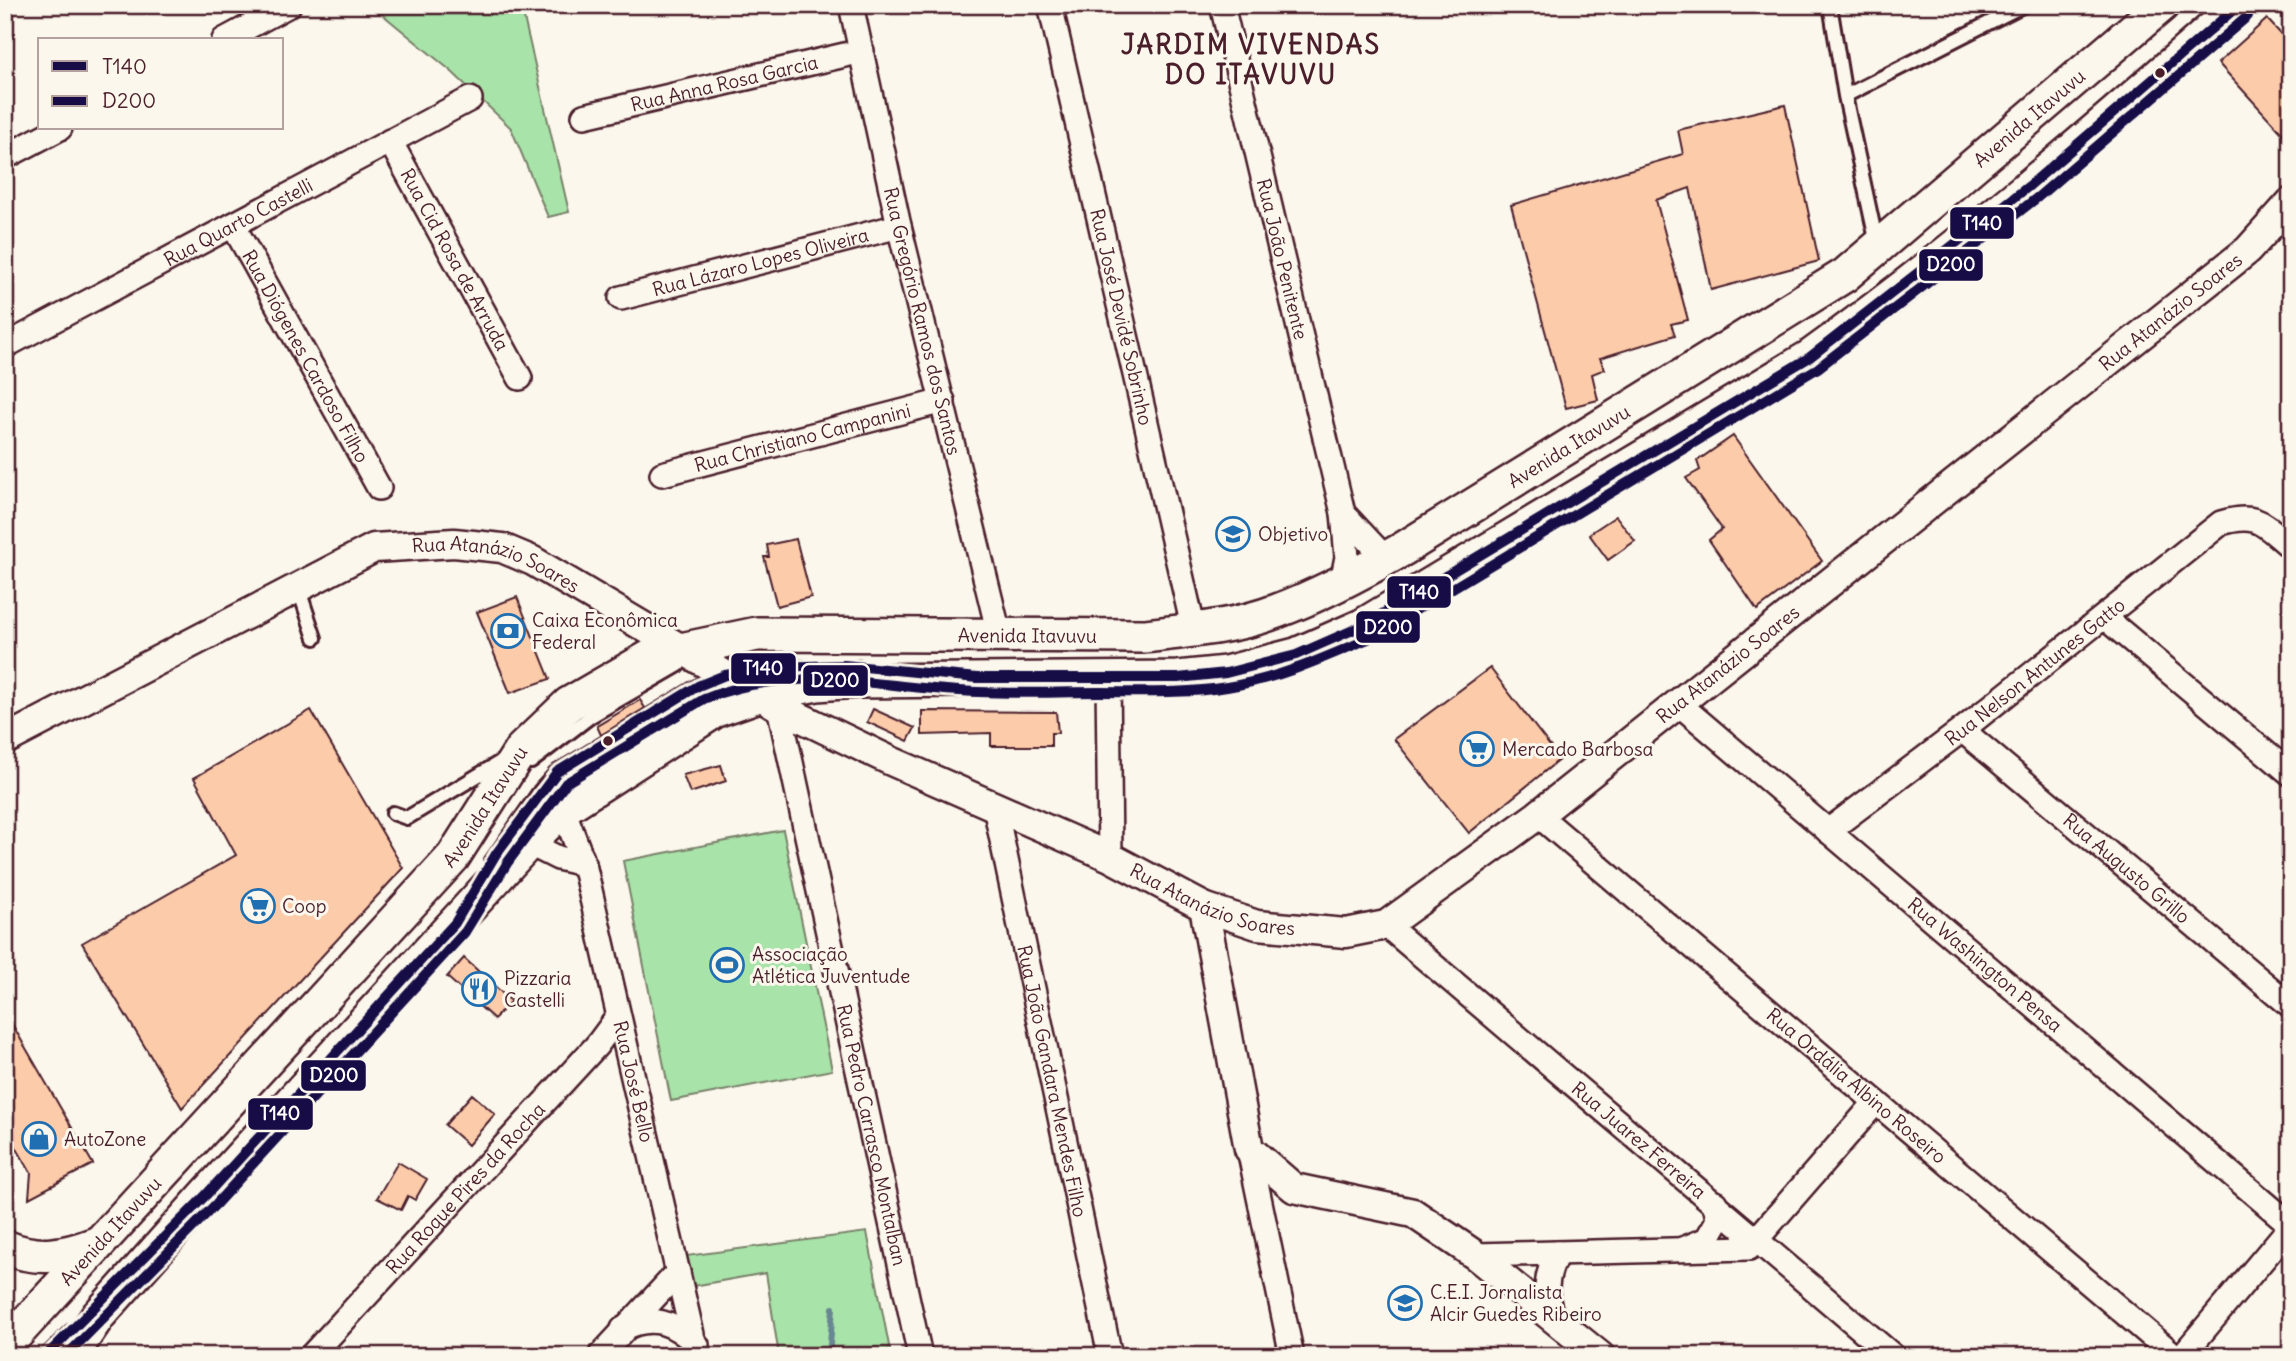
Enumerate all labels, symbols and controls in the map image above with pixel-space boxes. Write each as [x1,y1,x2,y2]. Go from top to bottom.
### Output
district label: JARDIM VIVENDAS DO ITAVUVU [1121,28,1381,91]
legend [38,38,284,130]
street label: Rua Anna Rosa Garcia [628,50,820,117]
text: T140 [102,53,147,80]
street label: Avenida Itavuvu [1969,64,2090,172]
unlabelled marker [2153,66,2167,80]
text: D200 [102,87,156,114]
street label: Rua Cid Rosa de Arruda [395,164,515,355]
street label: Rua Quarto Castelli [160,173,317,271]
street label: Rua João Penitente [1252,176,1313,342]
street label: Rua Gregório Ramos dos Santos [879,185,967,457]
street label: Rua José Devidé Sobrinho [1085,206,1158,428]
line badge: T140 [1949,206,2015,240]
text: T140 [1962,211,2002,235]
street label: Rua Lázaro Lopes Oliveira [650,222,871,301]
street label: Rua Diógenes Cardoso Filho [237,246,374,467]
street label: Rua Atanázio Soares [2094,247,2247,376]
line badge: D200 [1918,248,1984,282]
text: D200 [1927,252,1975,276]
street label: Rua Christiano Campanini [692,398,913,477]
street label: Avenida Itavuvu [1503,399,1634,493]
school or university icon: Objetivo [1214,515,1252,553]
place label: Objetivo [1258,522,1328,546]
street label: Rua Atanázio Soares [411,531,584,598]
line badge: T140 [1386,575,1452,609]
text: T140 [1399,580,1439,604]
street label: Rua Nelson Antunes Gatto [1940,593,2130,751]
street label: Rua Atanázio Soares [1651,600,1804,728]
place label: Caixa Econômica Federal [532,608,678,654]
line badge: D200 [1355,610,1421,644]
bank icon: Caixa Econômica Federal [489,612,527,650]
text: D200 [1364,615,1412,639]
street label: Avenida Itavuvu [958,623,1097,648]
line badge: T140 [730,652,797,685]
text: T140 [743,656,783,680]
line badge: D200 [802,664,869,697]
text: D200 [811,668,859,692]
supermarket icon: Mercado Barbosa [1458,730,1496,768]
unlabelled marker [601,734,615,748]
place label: Mercado Barbosa [1502,737,1654,761]
street label: Avenida Itavuvu [438,741,533,872]
street label: Rua Augusto Grillo [2058,808,2195,928]
street label: Rua Atanázio Soares [1126,858,1296,940]
supermarket icon: Coop [239,887,277,925]
street label: Rua Washington Pensa [1903,892,2067,1037]
place label: Coop [282,894,327,918]
place label: Associação Atlética Juventude [752,942,910,988]
street label: Rua João Gandara Mendes Filho [1012,943,1093,1219]
sports icon: Associação Atlética Juventude [708,946,746,984]
place label: Pizzaria Castelli [504,966,572,1012]
restaurant icon: Pizzaria Castelli [460,970,498,1008]
street label: Rua Pedro Carrasco Montalban [832,1002,912,1268]
street label: Rua Ordália Albino Roseiro [1762,1003,1951,1169]
street label: Rua José Bello [608,1018,660,1145]
line badge: D200 [300,1059,367,1092]
text: D200 [310,1063,358,1087]
street label: Rua Juarez Ferreira [1567,1076,1711,1204]
line badge: T140 [247,1097,314,1131]
street label: Rua Roque Pires da Rocha [381,1097,550,1279]
text: T140 [260,1101,300,1125]
shop icon: AutoZone [20,1120,58,1158]
place label: AutoZone [64,1127,146,1151]
street label: Avenida Itavuvu [55,1172,166,1290]
place label: C.E.I. Jornalista Alcir Guedes Ribeiro [1430,1280,1602,1326]
school or university icon: C.E.I. Jornalista Alcir Guedes Ribeiro [1386,1284,1424,1322]

